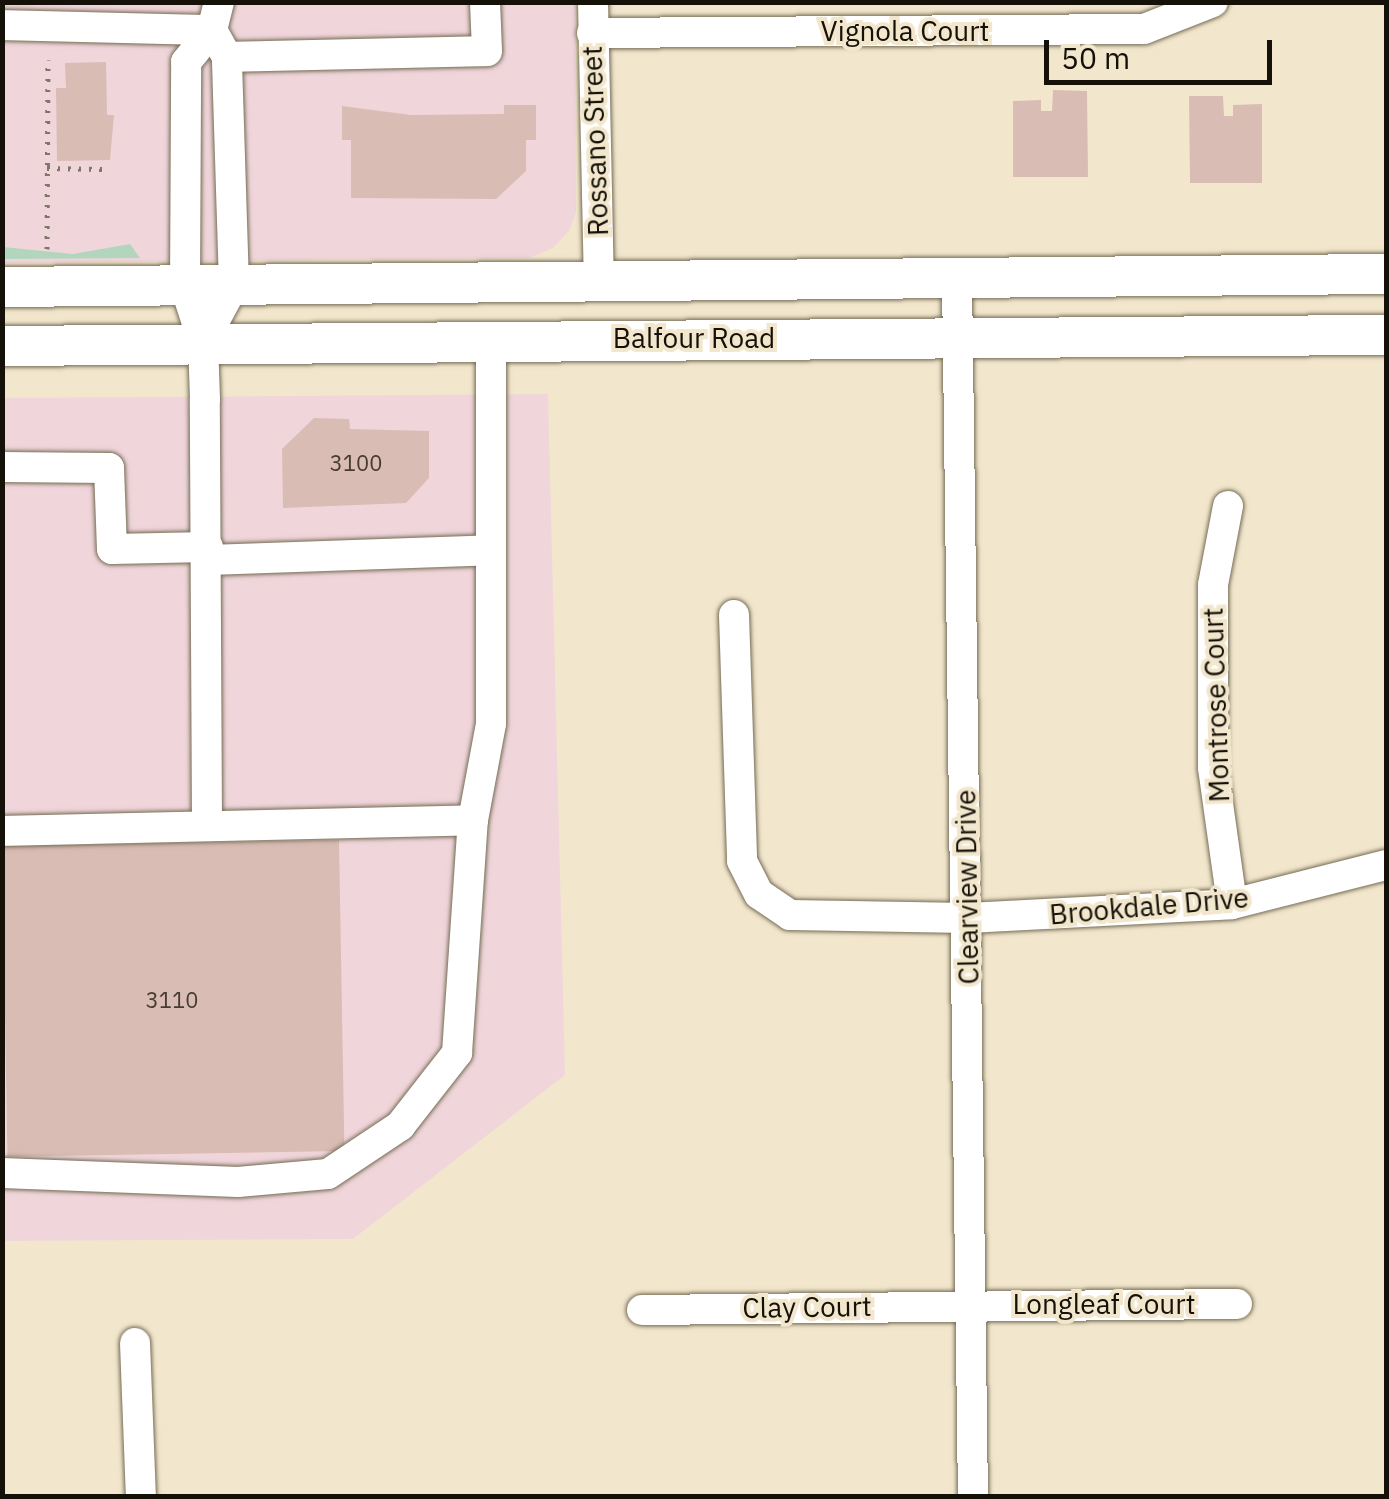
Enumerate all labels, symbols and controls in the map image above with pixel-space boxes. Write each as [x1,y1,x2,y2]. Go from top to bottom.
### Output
street label: Vignola Court [821,14,989,48]
scale bar [1049,20,1276,82]
text: 50 m [1061,38,1130,77]
street label: Rossano Street [575,45,615,237]
street label: Balfour Road [613,321,775,355]
house number: 3100 [330,450,382,476]
street label: Montrose Court [1196,607,1236,803]
street label: Clearview Drive [949,789,985,985]
street label: Brookdale Drive [1048,881,1250,931]
house number: 3110 [146,987,198,1013]
street label: Longleaf Court [1013,1287,1195,1321]
street label: Clay Court [742,1289,872,1325]

